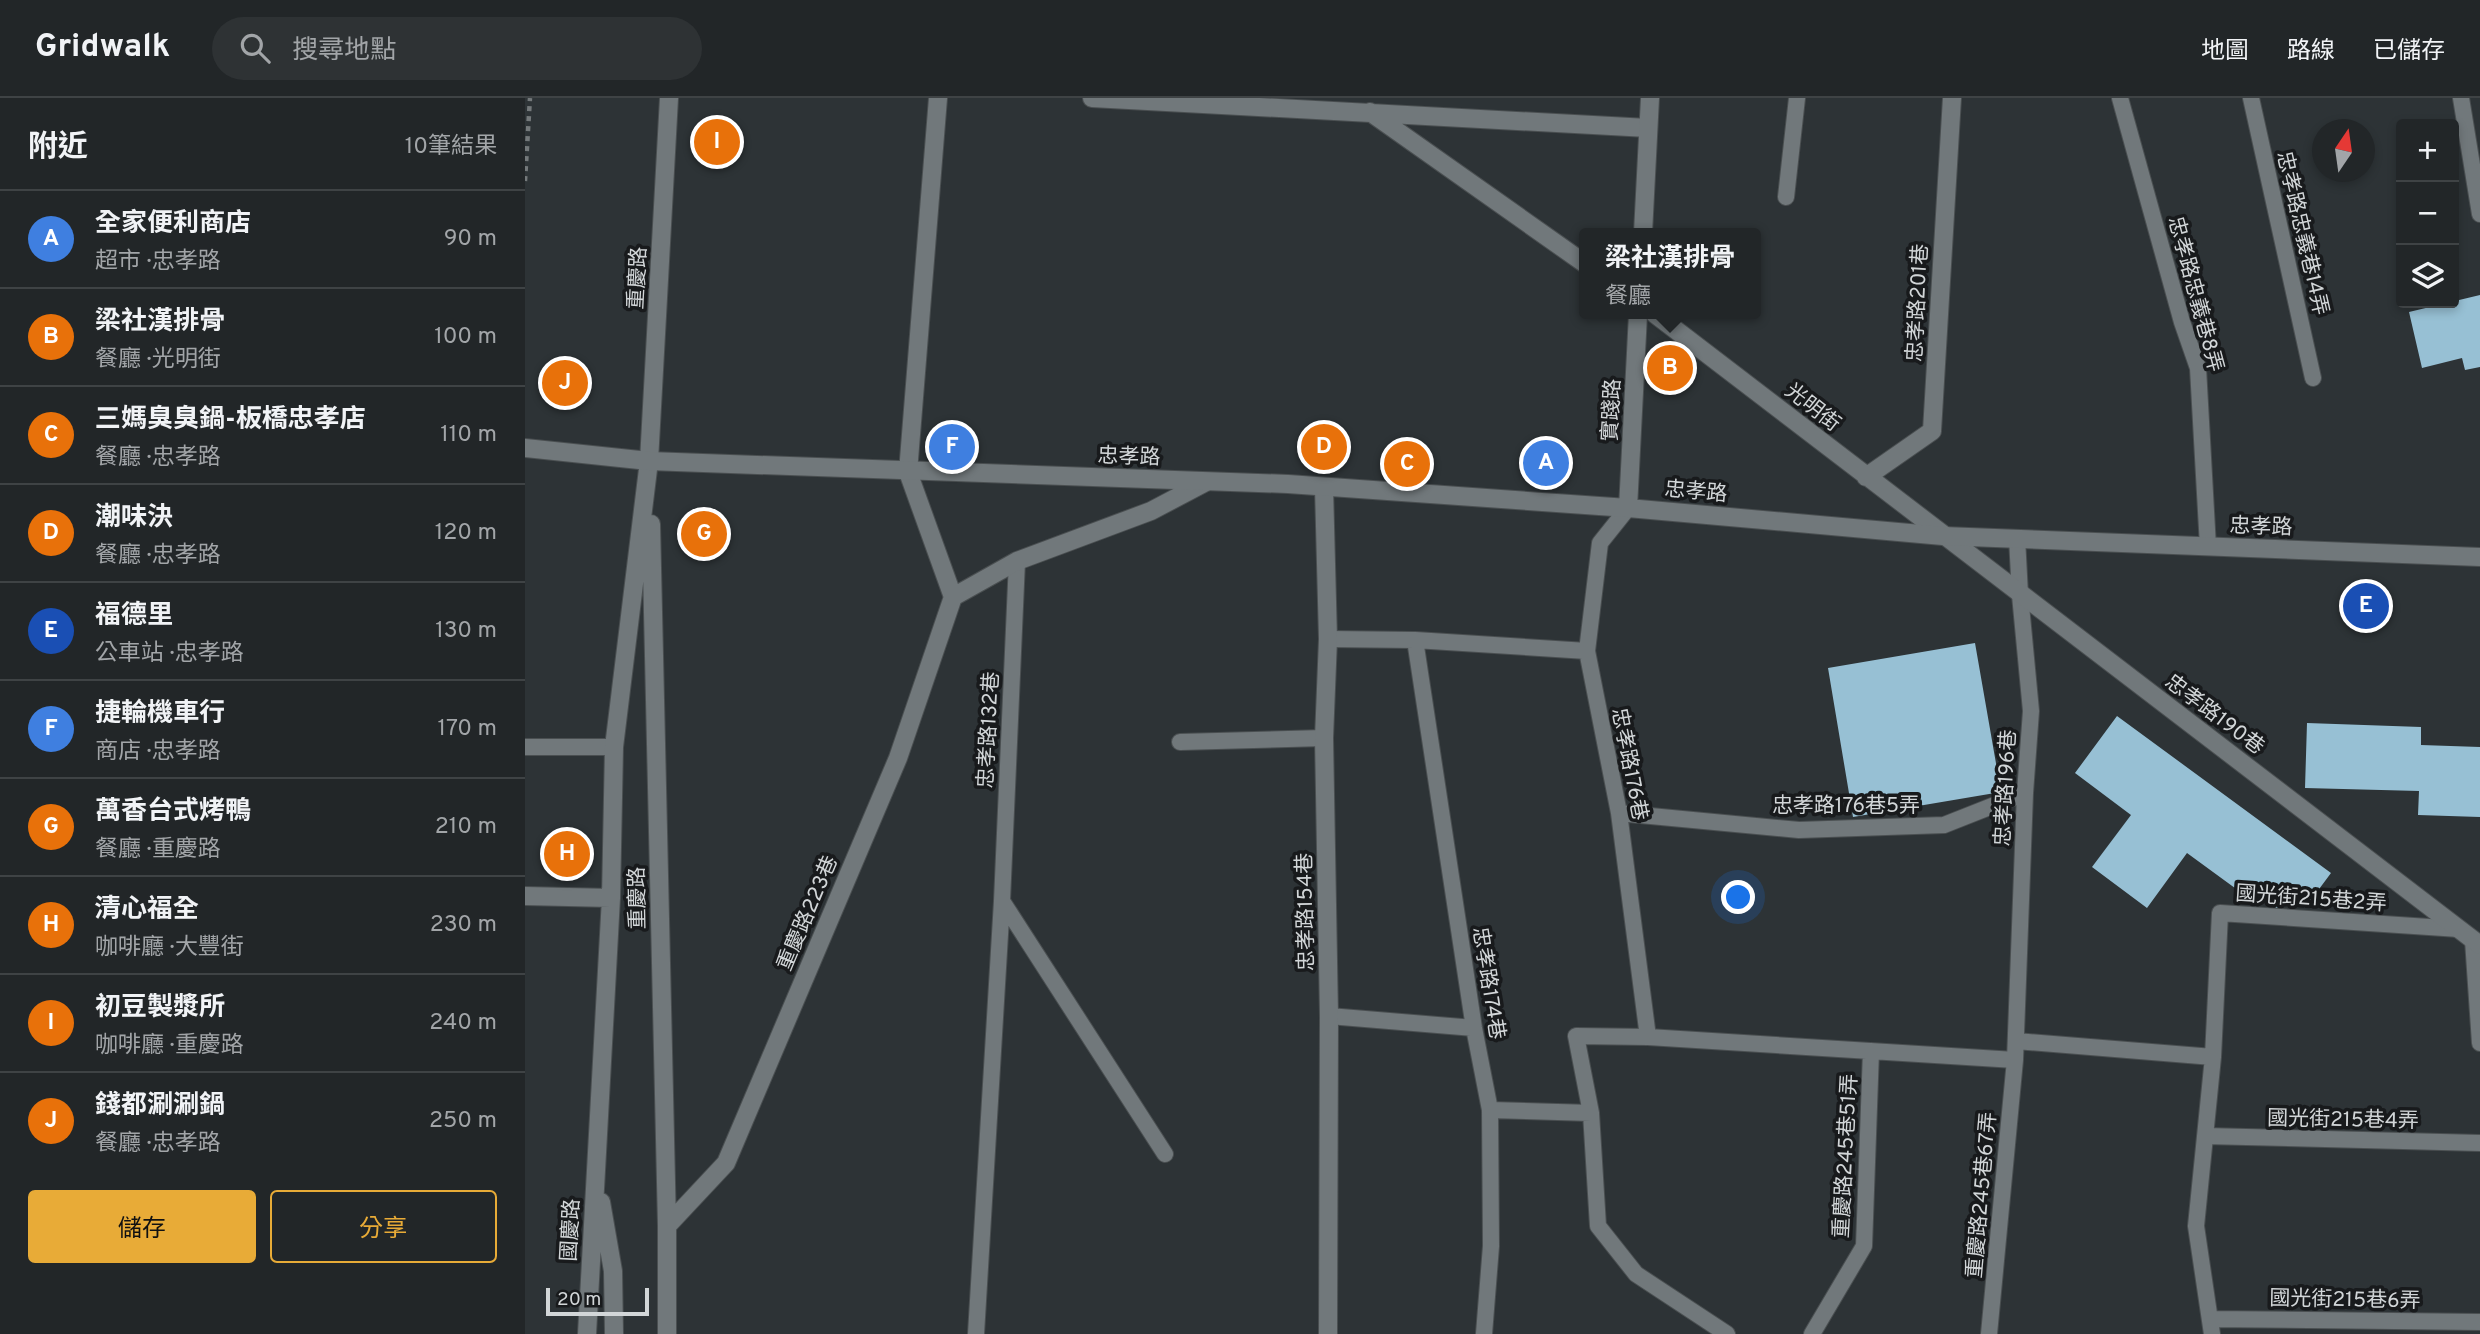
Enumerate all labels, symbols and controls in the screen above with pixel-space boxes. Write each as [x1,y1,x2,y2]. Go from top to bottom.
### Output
search box [212,17,702,80]
text: Gridwalk [35,27,170,69]
icon: search [236,29,274,67]
text: 搜尋地點 [292,35,396,68]
text: 地圖 [2201,37,2249,67]
text: 路線 [2287,37,2335,67]
text: 已儲存 [2373,37,2445,67]
pin: I [694,116,740,168]
north arrow [2312,119,2375,182]
map controls [2396,119,2459,308]
button: + [2396,119,2459,182]
text: 附近 [28,130,88,167]
text: 10筆結果 [405,133,497,162]
street label: 忠孝路忠義巷14弄 [2270,149,2334,318]
button: − [2396,182,2459,245]
text: 全家便利商店 [95,208,251,241]
street label: 忠孝路忠義巷8弄 [2161,214,2228,375]
text: A [43,225,59,254]
text: 90 m [444,225,497,254]
popup [1579,228,1761,319]
text: 梁社漢排骨 [1605,243,1735,276]
street label: 忠孝路201巷 [1902,243,1935,363]
button: layers [2396,245,2459,308]
street label: 重慶路 [623,246,654,310]
text: 超市 · 忠孝路 [95,248,221,277]
text: 餐廳 [1605,283,1651,312]
text: 梁社漢排骨 [95,306,225,339]
text: B [43,323,59,352]
text: 100 m [434,323,497,352]
pin: B [1647,342,1693,394]
text: 餐廳 · 光明街 [95,346,221,375]
pin: J [542,357,588,409]
street label: 實踐路 [1597,378,1628,442]
street label: 光明街 [1779,378,1845,438]
text: 三媽臭臭鍋-板橋忠孝店 [95,404,366,437]
text: C [44,421,58,450]
text: 110 m [440,421,497,450]
pin: F [929,421,975,473]
pin: D [1301,421,1347,473]
pin: A [1523,437,1569,489]
pin: C [1384,438,1430,490]
street label: 忠孝路 [1097,443,1161,472]
text: 餐廳 · 忠孝路 [95,444,221,473]
street label: 忠孝路 [1663,476,1728,509]
text: 潮味決 [95,502,173,535]
pin: G [681,508,727,560]
street label: 忠孝路 [2229,513,2293,542]
text: D [43,519,59,548]
text: 120 m [435,519,497,548]
text: 餐廳 · 忠孝路 [95,542,221,571]
pin: E [2343,580,2389,632]
text: 福德里 [95,600,173,633]
text: E [44,617,58,646]
text: 130 m [435,617,497,646]
text: 公車站 · 忠孝路 [95,640,244,669]
street label: 忠孝路190巷 [2159,669,2269,761]
street label: 忠孝路132巷 [973,671,1006,789]
text: 捷輪機車行 [95,698,225,731]
street label: 忠孝路176巷 [1604,706,1653,823]
text: F [44,715,58,744]
text: 170 m [438,715,497,744]
street label: 忠孝路196巷 [1990,729,2023,847]
text: 商店 · 忠孝路 [95,738,221,767]
street label: 忠孝路176巷5弄 [1772,793,1920,820]
text: 萬香台式烤鴨 [95,796,251,829]
text: G [43,813,59,842]
text: 210 m [435,813,497,842]
pin: H [544,828,590,880]
text: 餐廳 · 重慶路 [95,836,221,865]
street label: 重慶路223巷 [772,852,845,975]
street label: 忠孝路154巷 [1292,853,1321,971]
street label: 重慶路 [624,866,653,930]
your location [1721,880,1755,914]
street label: 國光街215巷2弄 [2234,881,2387,918]
text: 清心福全 [95,894,199,927]
text: H [43,911,59,940]
text: 230 m [430,911,497,940]
street label: 忠孝路174巷 [1465,925,1510,1041]
text: 咖啡廳 · 大豐街 [95,934,244,963]
text: 初豆製漿所 [95,992,225,1025]
text: I [48,1009,54,1038]
text: 240 m [429,1009,497,1038]
text: 咖啡廳 · 重慶路 [95,1032,244,1061]
street label: 重慶路245巷51弄 [1829,1073,1864,1239]
text: 錢都涮涮鍋 [95,1090,225,1123]
street label: 國光街215巷4弄 [2267,1106,2419,1135]
text: J [45,1107,57,1136]
text: 250 m [429,1107,497,1136]
street label: 重慶路245巷67弄 [1962,1111,2003,1279]
text: 餐廳 · 忠孝路 [95,1130,221,1159]
button: 儲存 [28,1190,256,1263]
button: 分享 [270,1190,497,1263]
street label: 國慶路 [556,1198,587,1262]
scale bar [546,1285,649,1317]
street label: 國光街215巷6弄 [2269,1286,2421,1315]
text: 20 m [557,1288,601,1312]

